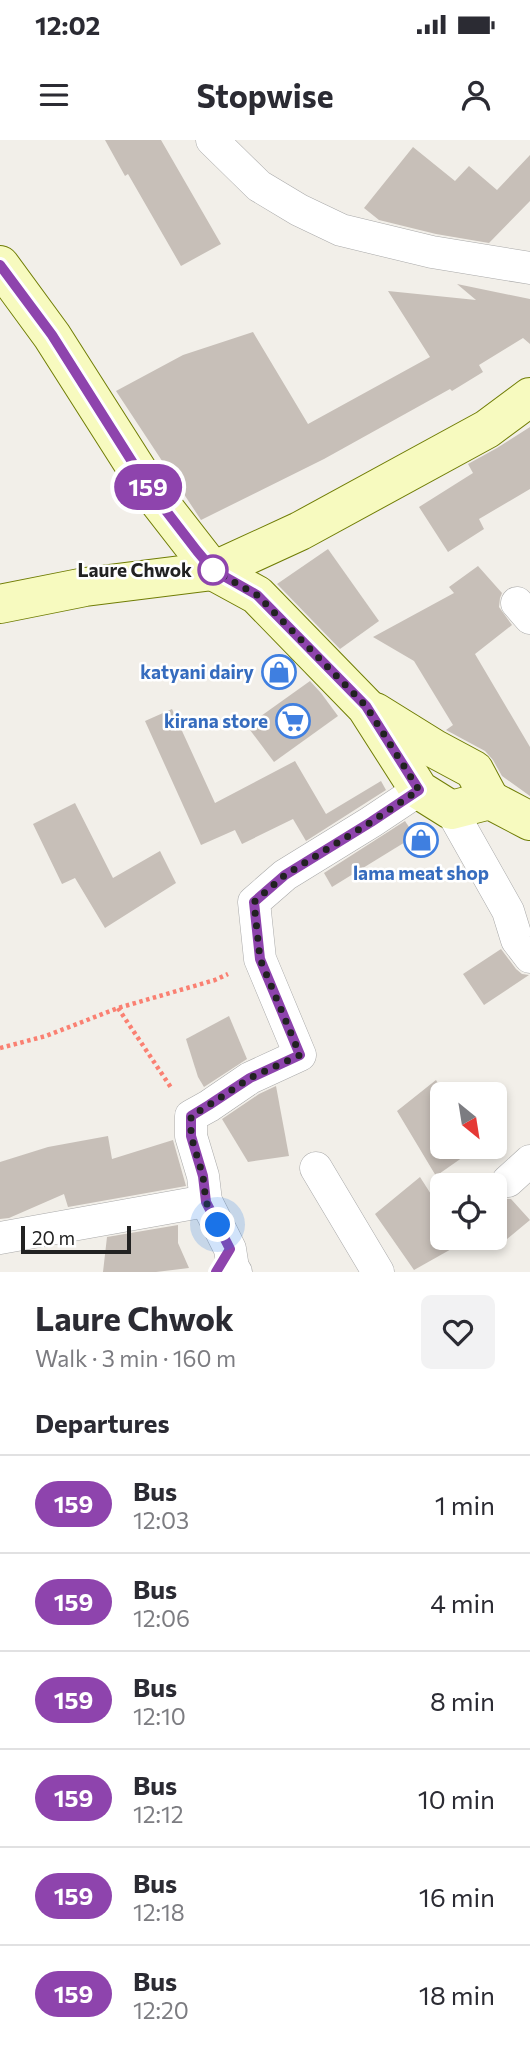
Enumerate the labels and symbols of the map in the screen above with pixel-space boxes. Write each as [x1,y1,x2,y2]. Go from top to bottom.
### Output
line badge: 159 [108,464,188,510]
marker: Laure Chwok [198,555,228,585]
place label: Laure Chwok [78,558,192,581]
shop icon: katyani dairy [260,653,298,691]
place label: katyani dairy [140,660,255,683]
supermarket icon: kirana store [274,702,312,740]
place label: kirana store [164,709,268,732]
shop icon: lama meat shop [402,821,440,859]
place label: lama meat shop [353,861,489,884]
north arrow [430,1082,508,1158]
your location [200,1207,235,1242]
scale bar [21,1223,131,1255]

